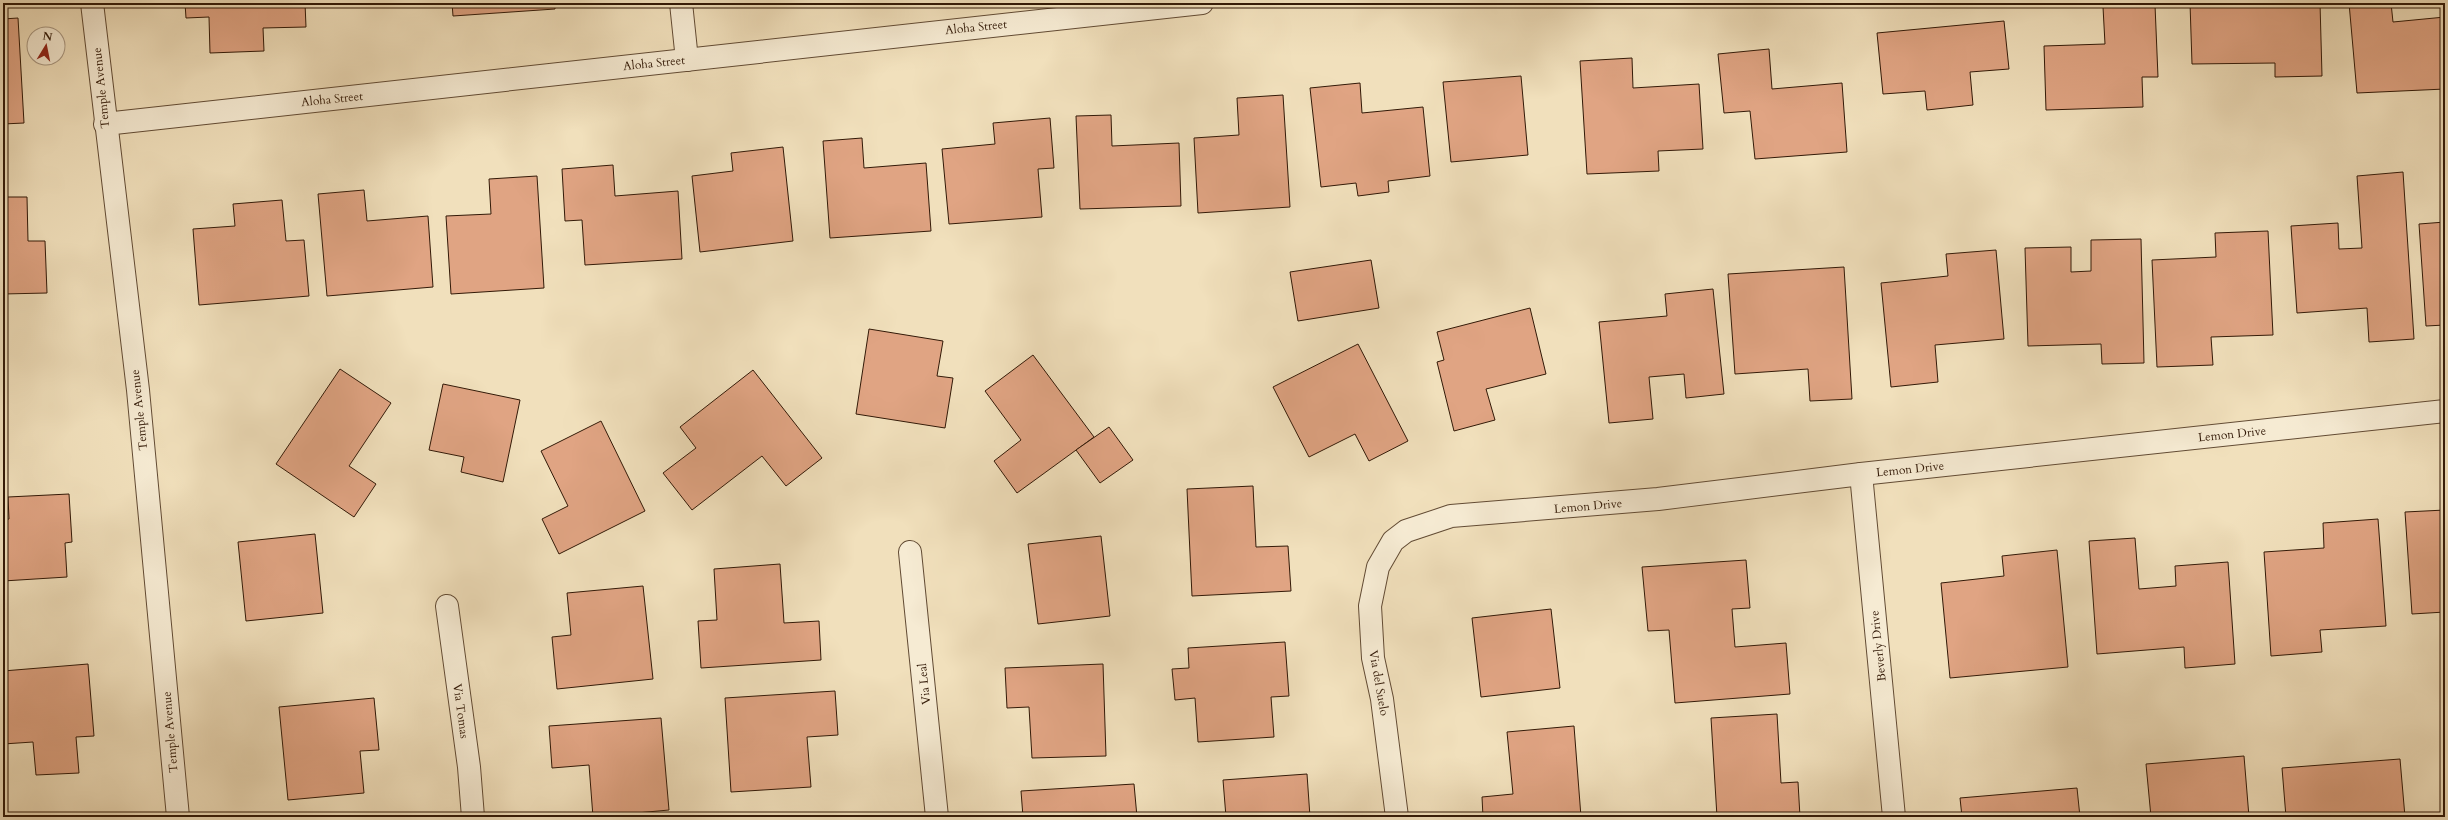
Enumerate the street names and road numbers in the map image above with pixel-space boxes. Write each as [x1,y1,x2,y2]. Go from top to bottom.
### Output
street label: Aloha Street [944,16,1008,38]
street label: Temple Avenue [89,47,113,129]
street label: Aloha Street [622,52,686,74]
street label: Aloha Street [300,88,364,110]
street label: Temple Avenue [127,369,151,451]
street label: Lemon Drive [2197,422,2267,446]
street label: Lemon Drive [1875,457,1945,481]
street label: Lemon Drive [1553,495,1623,517]
street label: Beverly Drive [1866,610,1890,682]
street label: Via del Suelo [1365,649,1393,718]
street label: Via Leal [914,662,934,706]
street label: Via Tomas [449,683,473,739]
street label: Temple Avenue [158,691,182,773]

